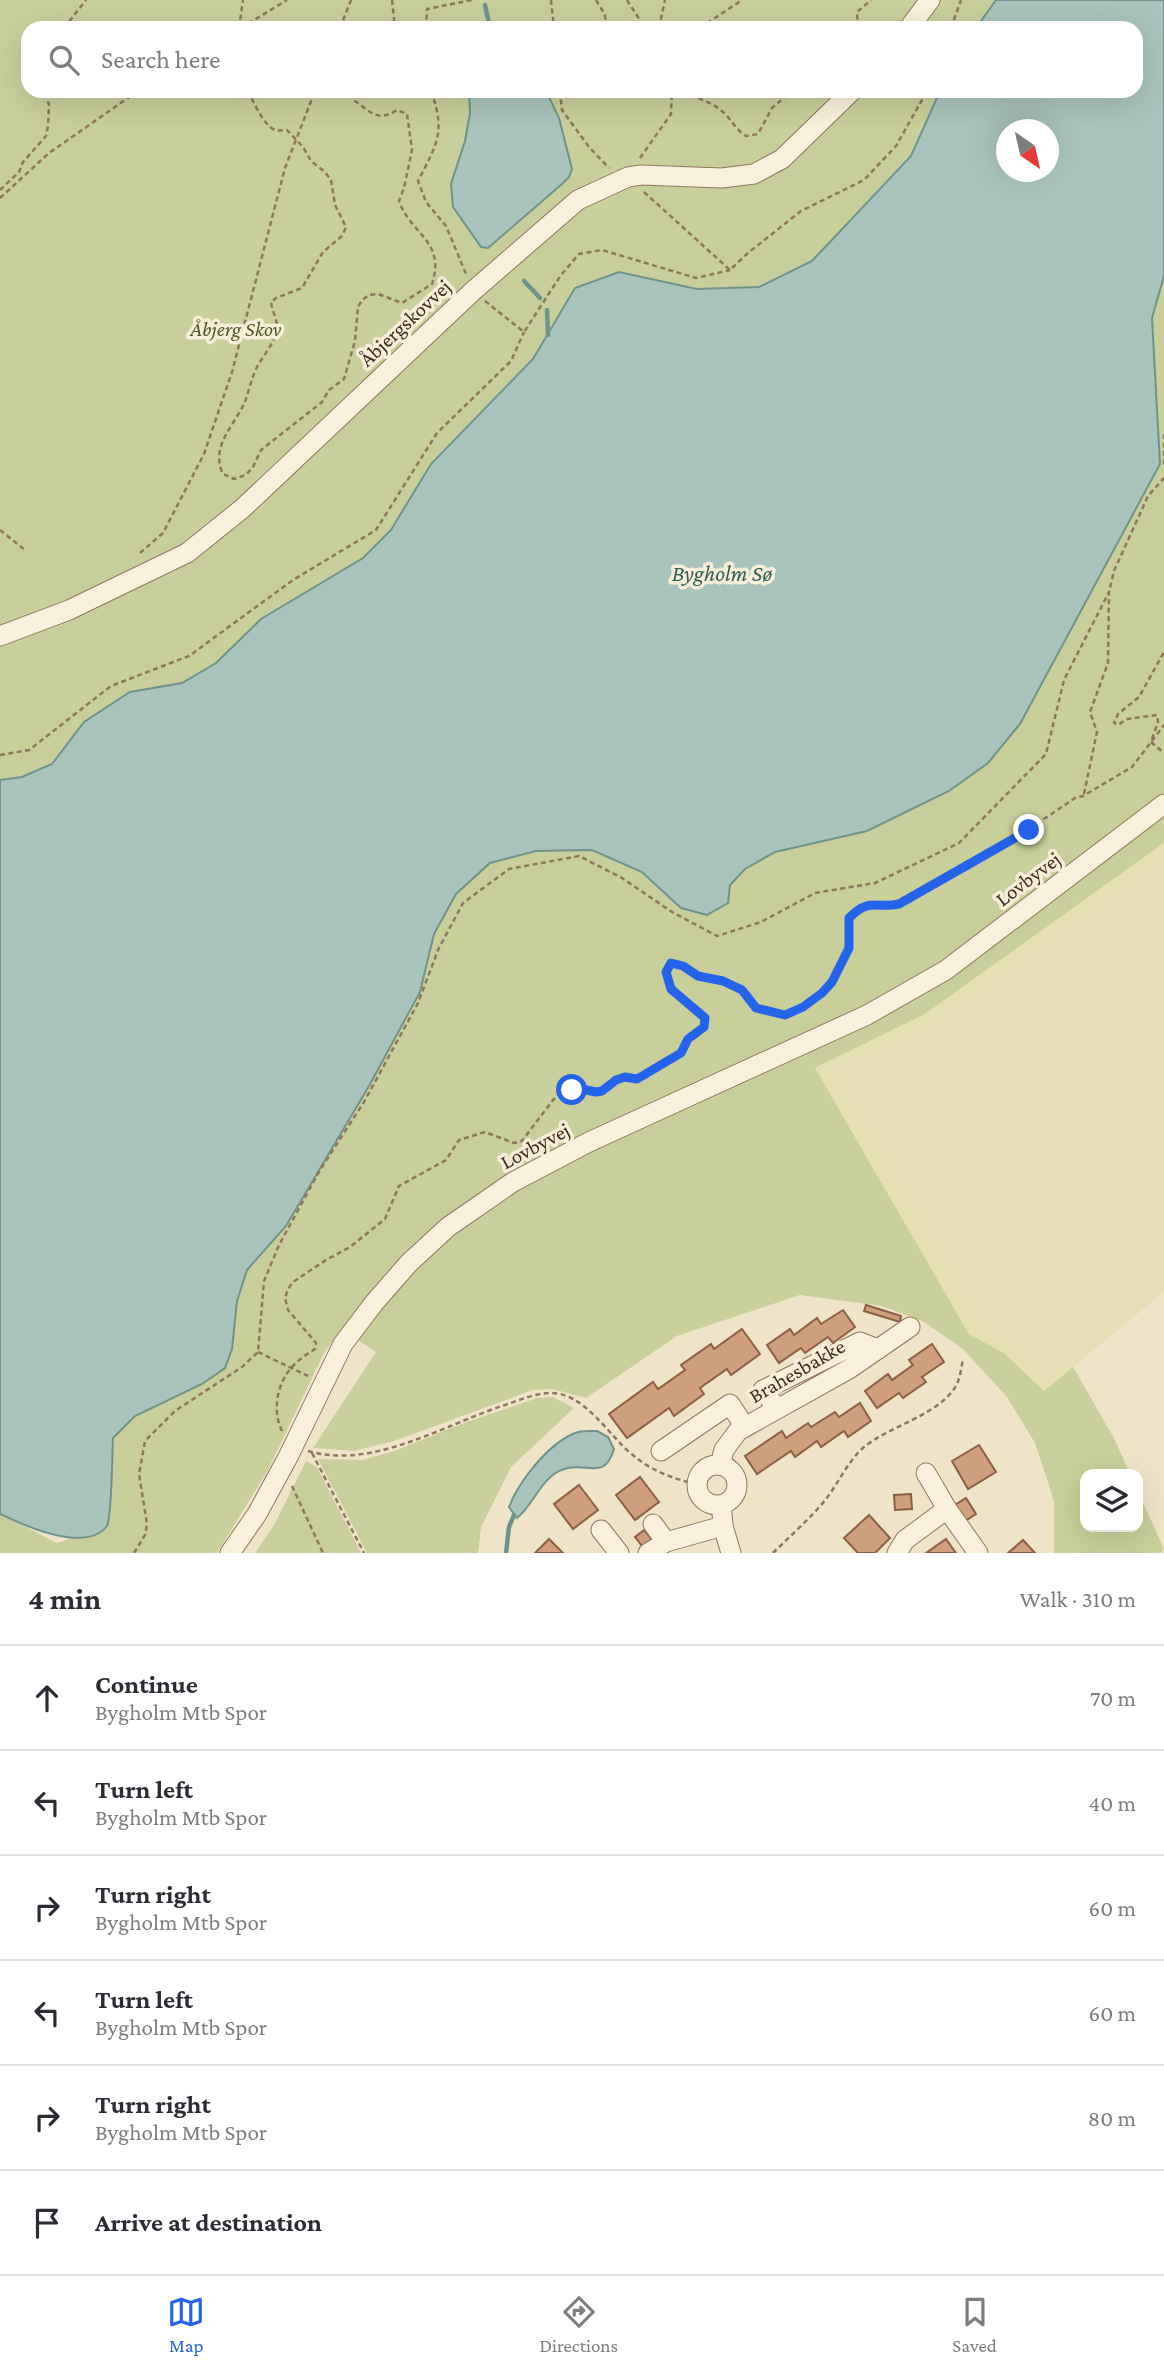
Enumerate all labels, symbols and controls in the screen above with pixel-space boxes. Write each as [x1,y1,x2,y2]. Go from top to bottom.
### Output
search box [21,21,1143,98]
icon: search [45,41,83,79]
text: Search here [101,45,220,74]
north arrow [996,119,1059,182]
street label: Åbjergskovvej [354,275,456,371]
park label: Åbjerg Skov [189,317,282,341]
water label: Bygholm Sø [672,560,773,586]
route end [1013,814,1044,845]
street label: Lovbyvej [991,847,1065,911]
route start [556,1074,587,1105]
street label: Lovbyvej [496,1118,574,1174]
street label: Brahesbakke [745,1334,849,1408]
map controls [1080,1469,1143,1532]
button: layers [1080,1469,1143,1532]
text: 4 min [28,1582,101,1615]
text: Walk · 310 m [1020,1586,1136,1612]
text: Continue [95,1670,198,1699]
icon: ahead [28,1679,66,1717]
text: 70 m [1090,1685,1136,1711]
text: Bygholm Mtb Spor [95,1699,267,1725]
text: Turn left [95,1775,193,1804]
icon: left [28,1784,66,1822]
text: 40 m [1088,1790,1136,1816]
text: Bygholm Mtb Spor [95,1804,267,1830]
text: Turn right [95,1880,211,1909]
icon: right [28,1889,66,1927]
text: 60 m [1089,1895,1136,1921]
text: Bygholm Mtb Spor [95,1909,267,1935]
text: Turn left [95,1985,193,2014]
icon: left [28,1994,66,2032]
text: 60 m [1089,2000,1136,2026]
text: Bygholm Mtb Spor [95,2014,267,2040]
text: Turn right [95,2090,211,2119]
icon: right [28,2099,66,2137]
text: 80 m [1088,2105,1136,2131]
text: Bygholm Mtb Spor [95,2119,267,2145]
icon: arrive [28,2204,66,2242]
text: Arrive at destination [95,2208,322,2237]
tab: Map [167,2293,205,2356]
tab: Directions [539,2293,618,2356]
tab: Saved [952,2293,997,2356]

